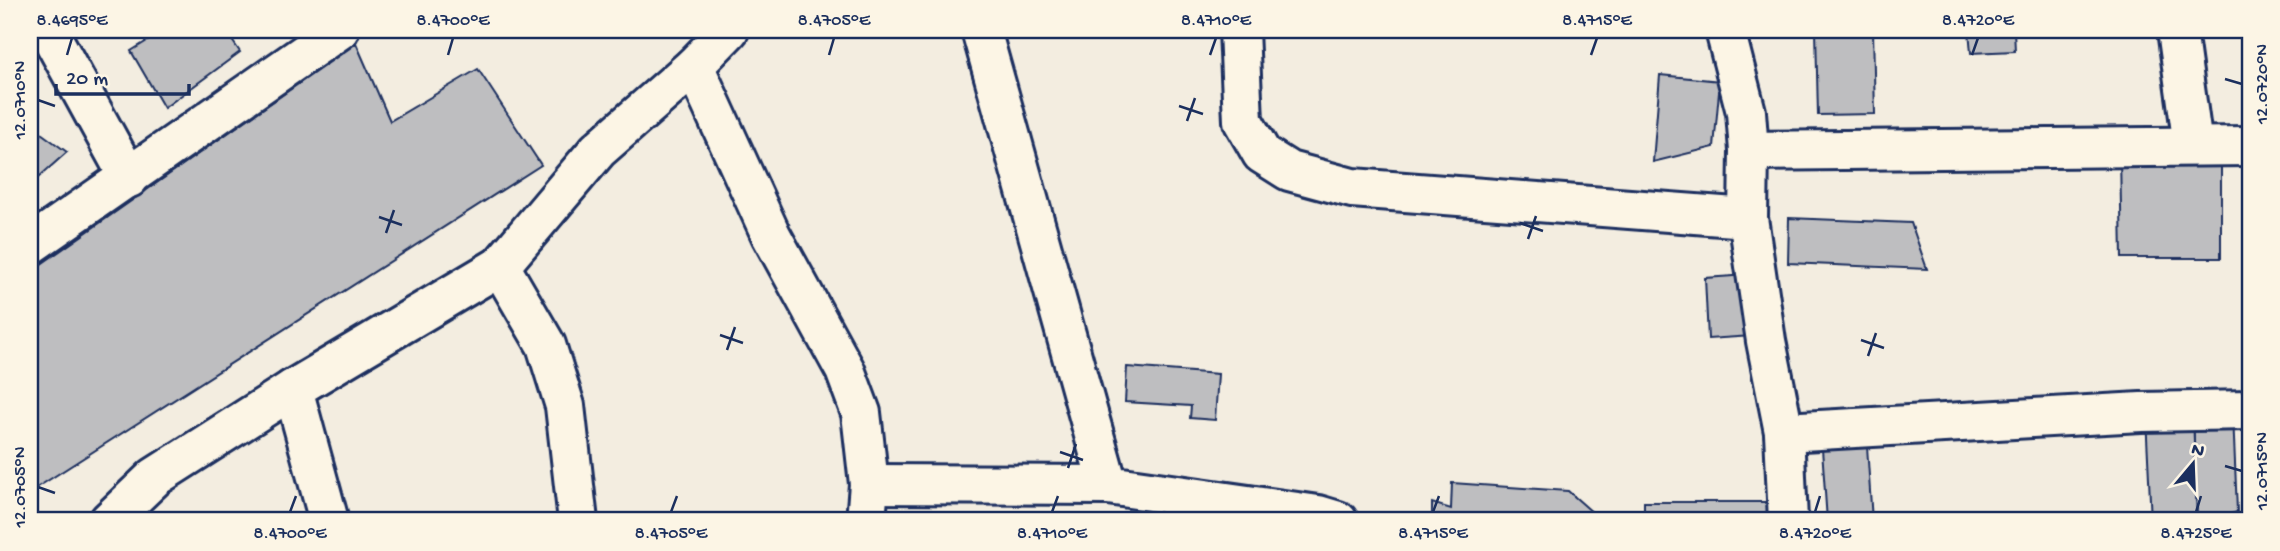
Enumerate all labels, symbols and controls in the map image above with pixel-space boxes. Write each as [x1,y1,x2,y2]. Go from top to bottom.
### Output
text: 8.4695°E [37,11,108,32]
text: 8.4700°E [416,11,490,32]
text: 8.4705°E [798,11,871,32]
text: 8.4710°E [1181,11,1252,32]
text: 8.4715°E [1562,11,1633,32]
text: 8.4720°E [1942,11,2015,32]
text: 12.0720°N [2253,44,2274,125]
scale bar [56,52,189,96]
text: 12.0710°N [11,61,32,140]
text: 20 m [66,68,108,93]
north arrow [2158,428,2228,498]
text: 12.0715°N [2253,432,2274,511]
text: N [2188,438,2207,464]
text: 12.0705°N [11,447,32,528]
text: 8.4700°E [253,524,327,545]
text: 8.4705°E [635,524,708,545]
text: 8.4710°E [1017,524,1088,545]
text: 8.4715°E [1398,524,1469,545]
text: 8.4720°E [1779,524,1852,545]
text: 8.4725°E [2161,524,2232,545]

